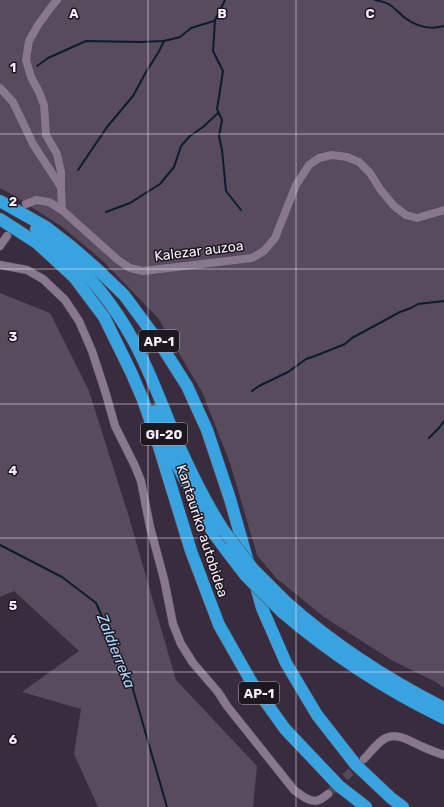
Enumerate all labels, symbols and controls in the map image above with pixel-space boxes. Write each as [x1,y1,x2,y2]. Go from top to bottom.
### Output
text: A [69,6,79,21]
text: B [217,6,227,21]
text: C [365,6,375,21]
text: 1 [10,60,16,75]
text: 2 [9,194,17,209]
street label: Kalezar auzoa [154,237,244,265]
text: 3 [9,329,18,344]
road number: AP-1 [139,330,179,352]
road number: GI-20 [141,423,187,445]
text: 4 [9,463,18,478]
street label: Kantauriko autobidea [173,463,231,599]
text: 5 [9,598,17,613]
water label: Zaldierreka [93,610,139,691]
road number: AP-1 [239,682,279,704]
text: 6 [9,732,18,747]

